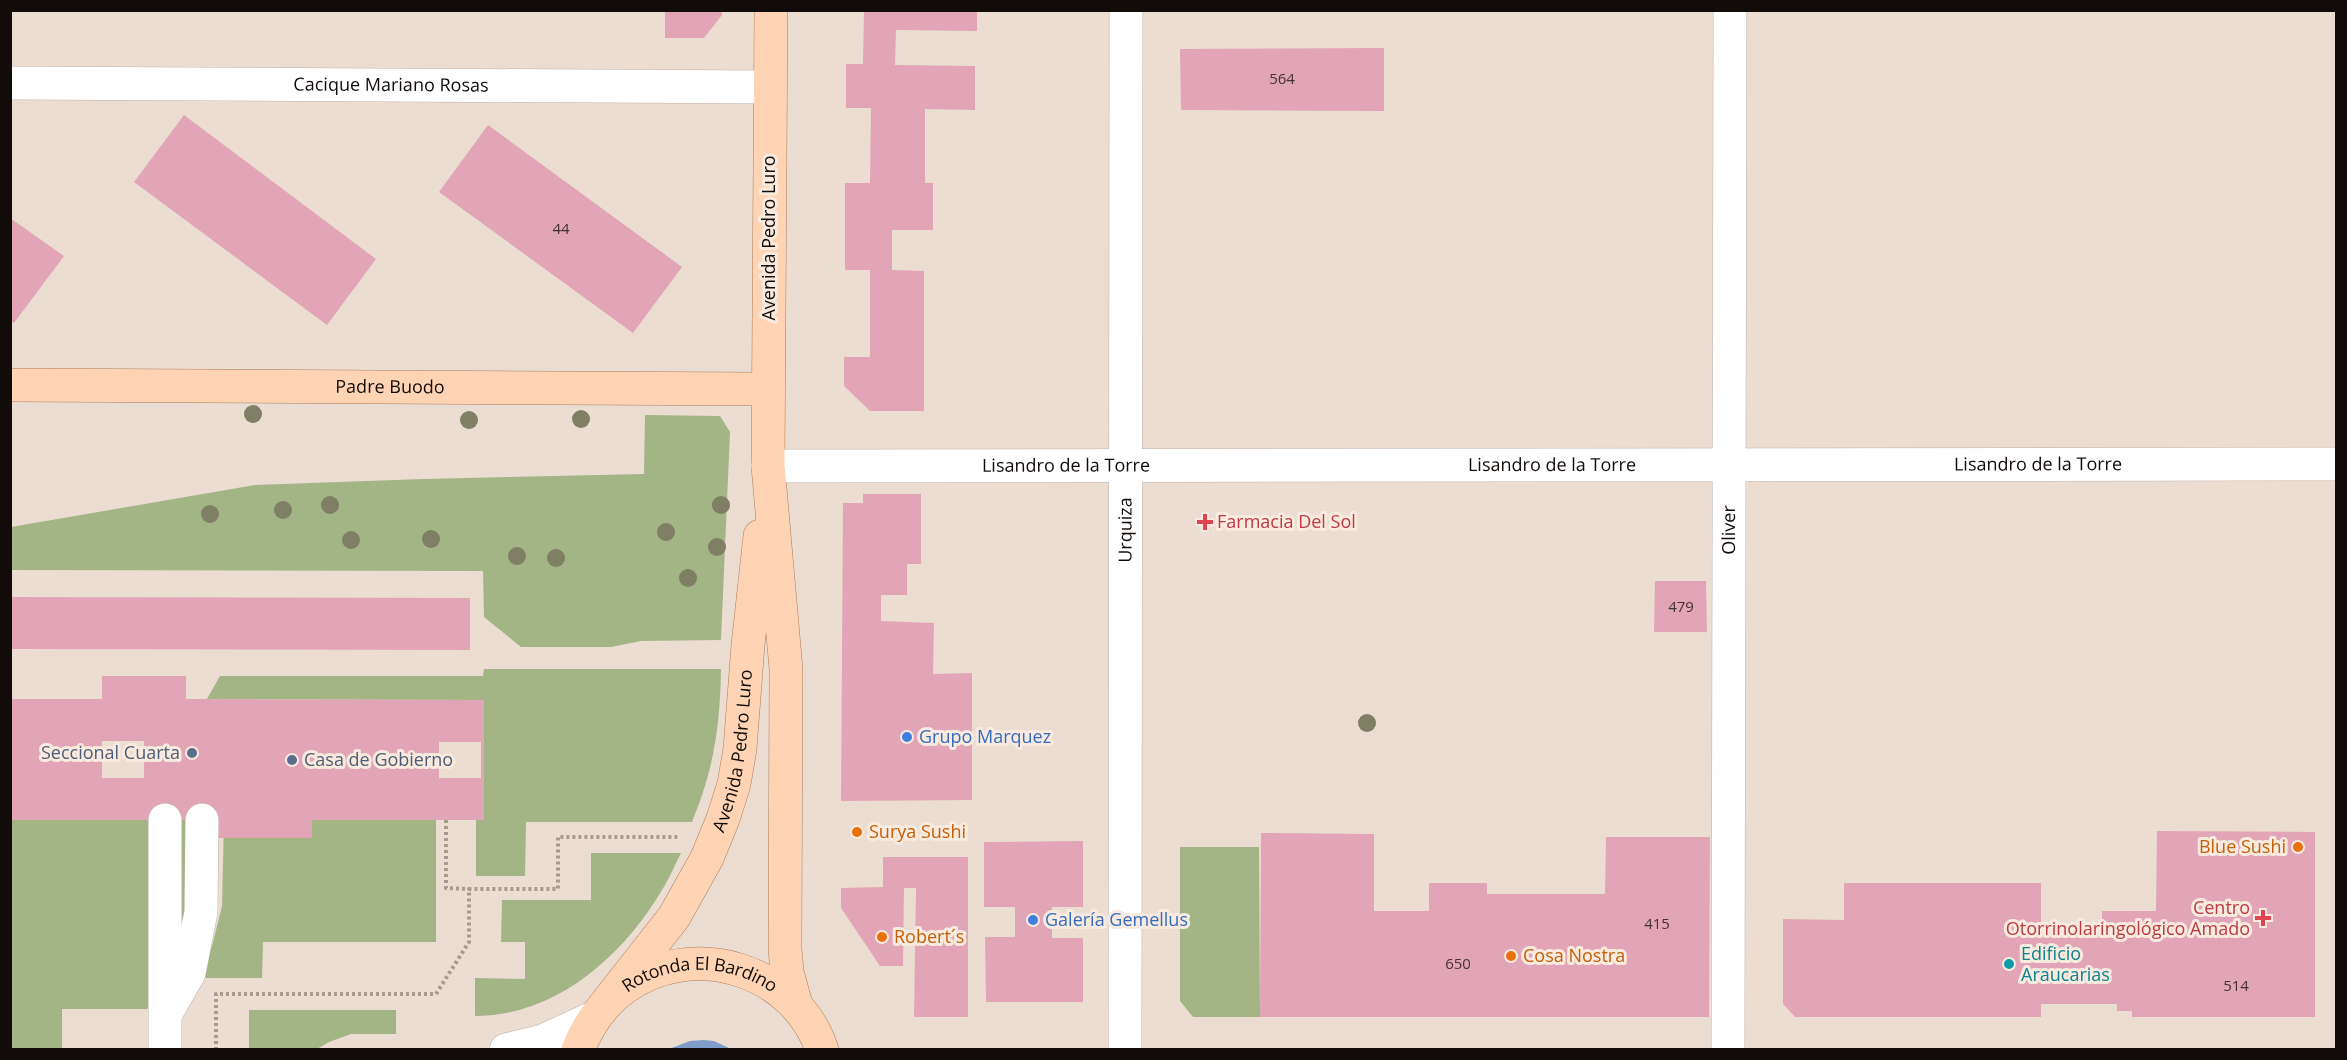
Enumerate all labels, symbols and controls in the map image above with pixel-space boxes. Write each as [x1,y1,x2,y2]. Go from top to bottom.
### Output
house number: 564 [1269,68,1295,88]
street label: Cacique Mariano Rosas [293,71,489,97]
street label: Avenida Pedro Luro [756,155,780,321]
house number: 44 [552,218,570,238]
street label: Padre Buodo [335,374,445,398]
street label: Lisandro de la Torre [1954,451,2122,475]
street label: Lisandro de la Torre [1468,452,1636,476]
street label: Lisandro de la Torre [982,453,1150,477]
street label: Urquiza [1112,497,1137,563]
street label: Oliver [1716,505,1740,555]
place label: Farmacia Del Sol [1217,509,1356,533]
marker: Farmacia Del Sol [1198,515,1212,529]
house number: 479 [1668,596,1694,616]
street label: Avenida Pedro Luro [706,668,757,835]
place label: Grupo Marquez [919,724,1051,748]
marker: Grupo Marquez [900,730,914,744]
place label: Seccional Cuarta [41,740,180,764]
marker: Seccional Cuarta [185,746,199,760]
place label: Casa de Gobierno [304,747,453,771]
marker: Casa de Gobierno [285,753,299,767]
place label: Surya Sushi [869,819,966,843]
marker: Surya Sushi [850,825,864,839]
place label: Blue Sushi [2199,834,2286,858]
marker: Blue Sushi [2291,840,2305,854]
place label: Centro Otorrinolaringológico Amado [2006,895,2250,940]
place label: Galería Gemellus [1045,907,1188,931]
marker: Centro Otorrinolaringológico Amado [2254,909,2272,927]
marker: Galería Gemellus [1026,913,1040,927]
house number: 415 [1644,913,1670,933]
place label: Robert´s [894,924,964,948]
marker: Robert´s [875,930,889,944]
place label: Edificio Araucarias [2021,941,2110,986]
place label: Cosa Nostra [1523,943,1625,967]
marker: Cosa Nostra [1504,949,1518,963]
text: Rotonda El Bardino [617,951,783,997]
house number: 650 [1445,953,1471,973]
marker: Edificio Araucarias [2002,957,2016,971]
house number: 514 [2223,975,2249,995]
street label: Rotonda El Bardino [619,982,781,1004]

